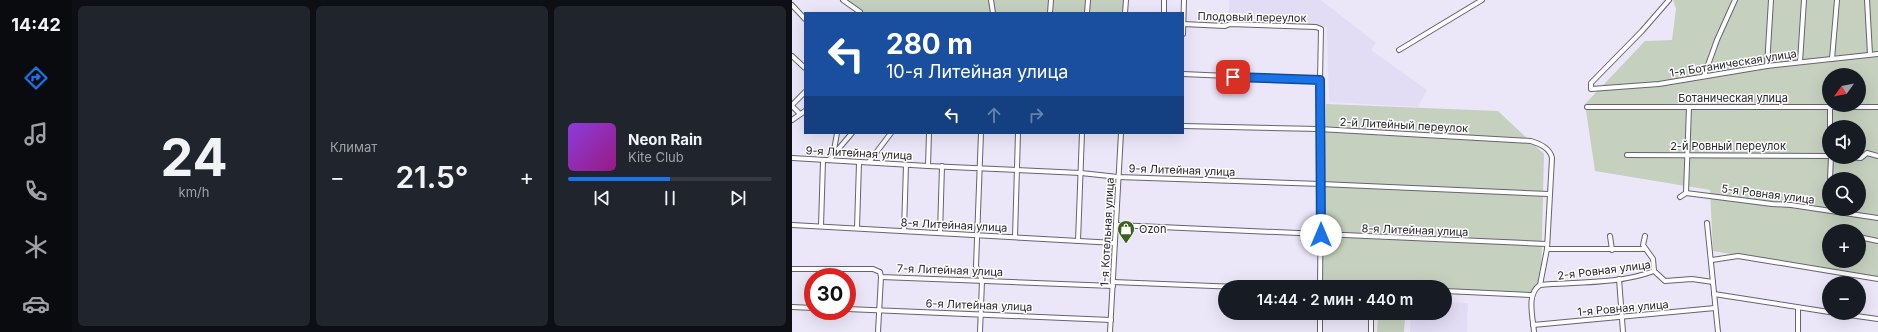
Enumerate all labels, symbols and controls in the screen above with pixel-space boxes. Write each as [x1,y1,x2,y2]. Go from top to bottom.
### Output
street label: Плодовый переулок [1197,9,1307,25]
text: 14:42 [11,14,61,35]
text: 280 m [886,27,973,61]
icon: left [820,28,872,80]
street label: 1-я Ботаническая улица [1669,46,1797,80]
pin [1216,60,1250,94]
text: 10-я Литейная улица [886,61,1068,82]
icon: directions [22,64,50,92]
icon: arrive [1222,66,1244,88]
north arrow [1822,68,1866,112]
map controls [1822,68,1866,320]
street label: Ботаническая улица [1678,91,1788,105]
icon: left [941,104,963,126]
icon: ahead [983,104,1005,126]
icon: right [1025,104,1047,126]
street label: 2-й Литейный переулок [1339,115,1469,135]
icon: music [22,120,50,148]
button: sound [1822,120,1866,164]
text: 24 [160,126,228,189]
text: Neon Rain [628,130,702,149]
text: Климат [330,139,377,155]
street label: 2-й Ровный переулок [1670,139,1786,153]
street label: 9-я Литейная улица [805,143,913,163]
text: Kite Club [628,149,684,165]
text: 21.5° [395,159,469,195]
street label: 9-я Литейная улица [1128,161,1236,179]
text: − [330,164,345,190]
text: + [519,164,534,190]
button: search [1822,172,1866,216]
icon: phone [22,177,50,205]
street label: 1-я Котельная улица [1097,177,1117,287]
street label: 5-я Ровная улица [1721,181,1815,207]
text: km/h [179,184,209,200]
icon: previous [591,187,613,209]
icon: pause [659,187,681,209]
icon: next [727,187,749,209]
position arrow [1300,214,1342,256]
street label: 8-я Литейная улица [900,215,1008,235]
shop icon: Ozon [1116,219,1136,244]
street label: 8-я Литейная улица [1361,221,1469,239]
place label: Ozon [1139,222,1166,236]
button: + [1822,224,1866,268]
icon: climate [22,233,50,261]
street label: 2-я Ровная улица [1557,257,1651,283]
street label: 7-я Литейная улица [897,261,1003,279]
speed limit sign: 30 [804,268,856,320]
button: − [1822,276,1866,320]
icon: car [22,290,50,318]
text: 14:44 · 2 мин · 440 m [1257,290,1413,309]
street label: 6-я Литейная улица [925,296,1033,314]
street label: 1-я Ровная улица [1577,297,1669,319]

